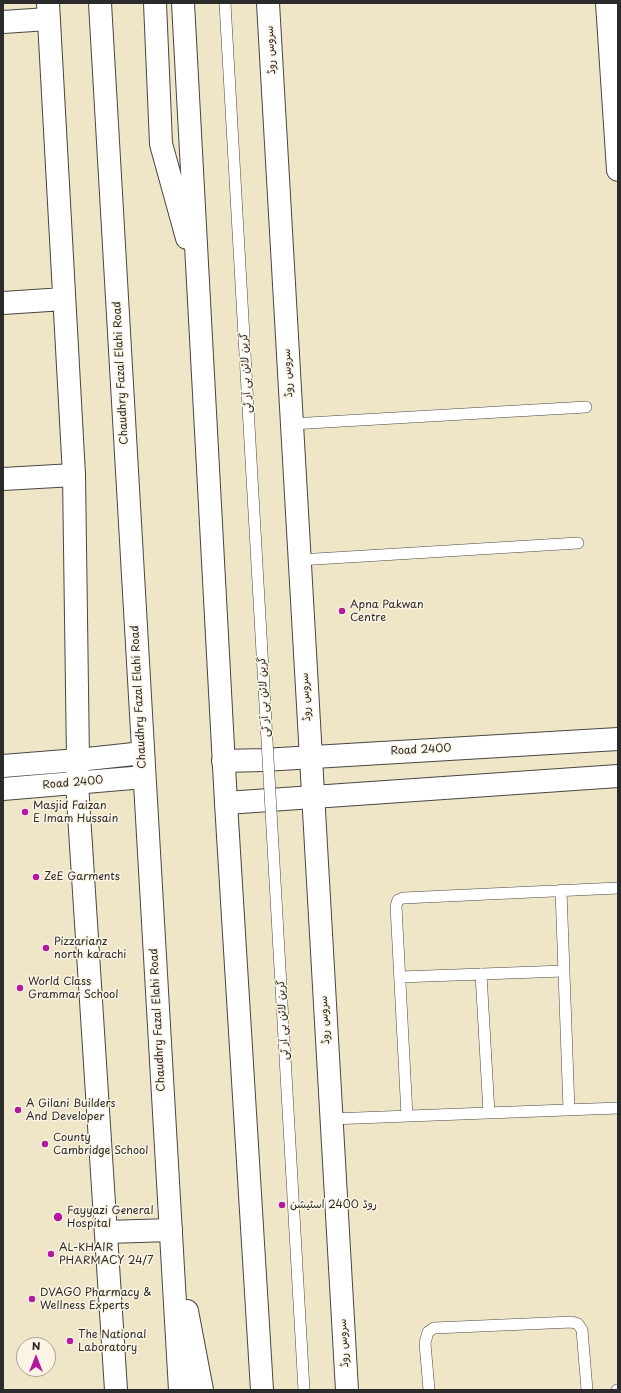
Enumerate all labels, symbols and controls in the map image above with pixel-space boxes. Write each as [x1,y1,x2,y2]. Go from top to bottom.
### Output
street label: سروس روڈ [263,25,279,75]
street label: Chaudhry Fazal Elahi Road [111,301,131,445]
street label: گرین لائن بی آر ٹی [237,332,255,414]
street label: سروس روڈ [280,348,296,398]
place label: Apna Pakwan Centre [350,598,423,624]
marker: Apna Pakwan Centre [337,606,347,616]
street label: Chaudhry Fazal Elahi Road [129,625,149,769]
street label: گرین لائن بی آر ٹی [255,656,273,738]
street label: سروس روڈ [298,672,314,722]
street label: Road 2400 [390,742,452,758]
street label: Road 2400 [42,774,104,792]
place label: Masjid Faizan E Imam Hussain [33,799,118,825]
marker: Masjid Faizan E Imam Hussain [20,807,30,817]
place label: ZeE Garments [44,870,120,884]
marker: ZeE Garments [31,872,41,882]
place label: Pizzarianz north karachi [54,935,126,961]
marker: Pizzarianz north karachi [41,943,51,953]
street label: Chaudhry Fazal Elahi Road [148,948,168,1092]
place label: World Class Grammar School [28,975,118,1001]
street label: گرین لائن بی آر ٹی [274,979,292,1061]
marker: World Class Grammar School [15,983,25,993]
street label: سروس روڈ [317,995,333,1045]
place label: A Gilani Builders And Developer [26,1097,116,1123]
marker: A Gilani Builders And Developer [13,1105,23,1115]
place label: County Cambridge School [53,1131,148,1157]
marker: County Cambridge School [40,1139,50,1149]
place label: روڈ 2400 اسٹیشن [290,1198,377,1212]
marker: روڈ 2400 اسٹیشن [277,1200,287,1210]
place label: Fayyazi General Hospital [67,1204,153,1230]
marker: Fayyazi General Hospital [52,1211,64,1223]
place label: AL-KHAIR PHARMACY 24/7 [59,1241,154,1267]
marker: AL-KHAIR PHARMACY 24/7 [46,1249,56,1259]
place label: DVAGO Pharmacy & Wellness Experts [40,1286,152,1312]
marker: DVAGO Pharmacy & Wellness Experts [27,1294,37,1304]
street label: سروس روڈ [336,1318,352,1368]
place label: The National Laboratory [78,1328,146,1354]
marker: The National Laboratory [65,1336,75,1346]
north arrow [16,1337,56,1377]
text: N [32,1337,40,1354]

